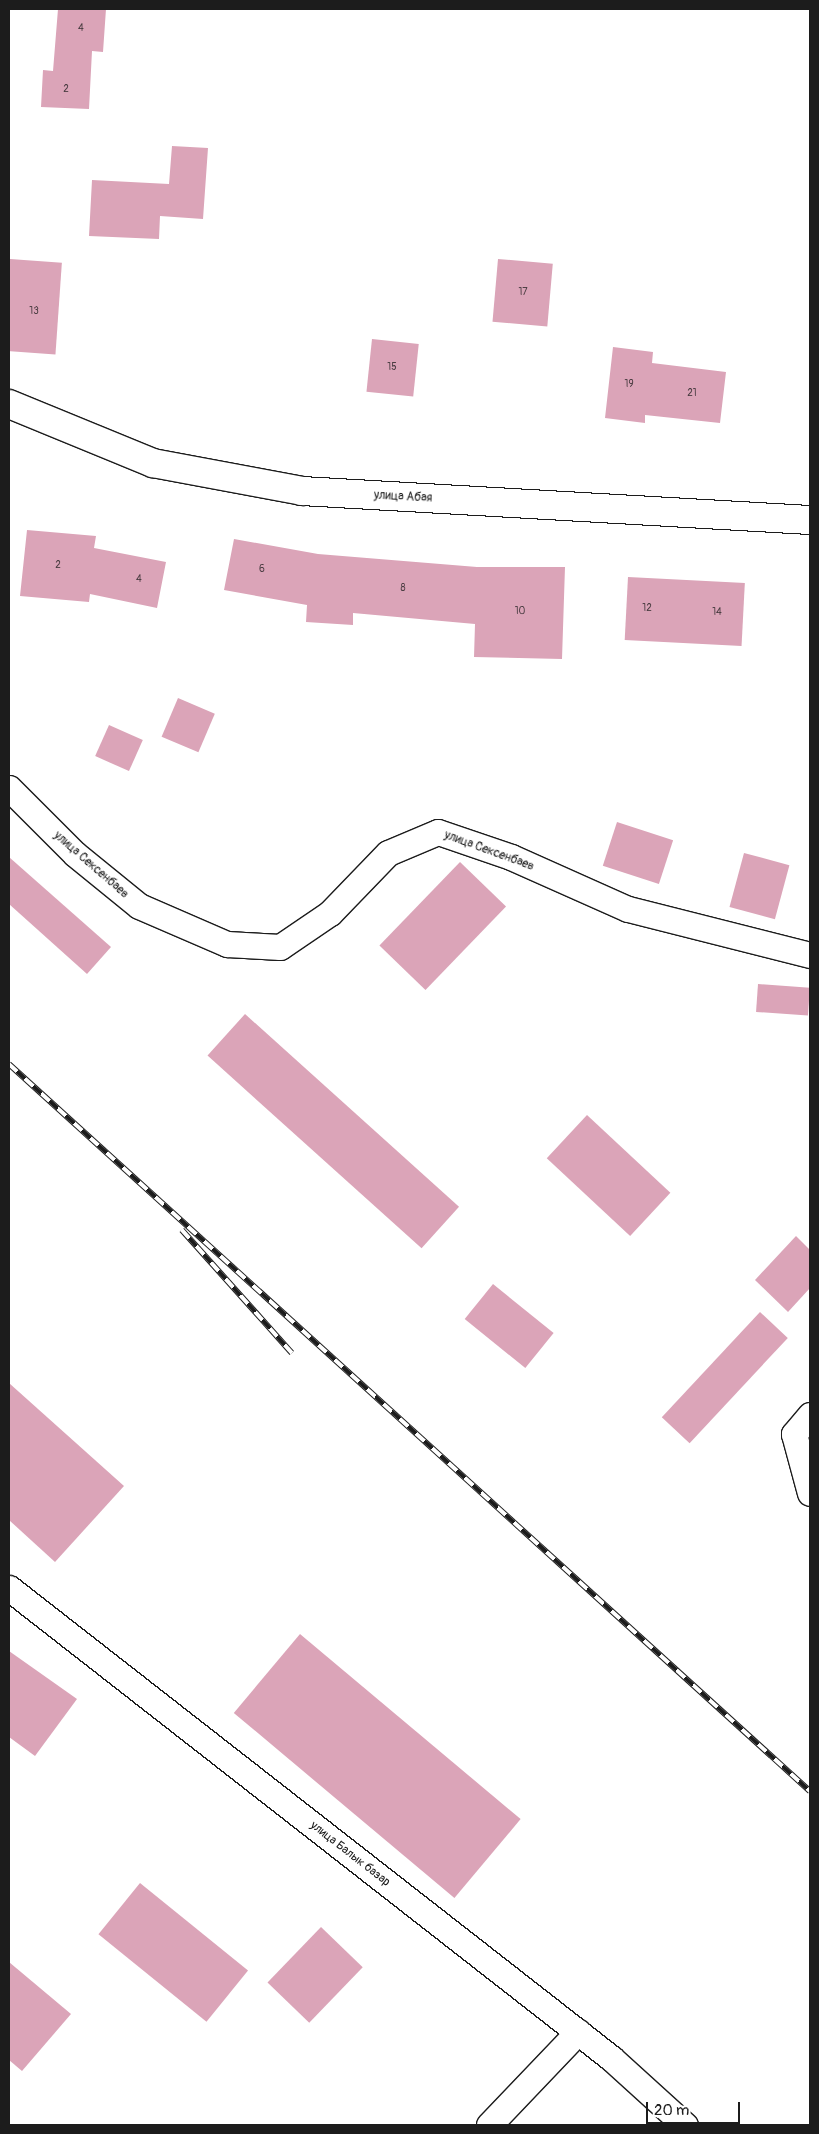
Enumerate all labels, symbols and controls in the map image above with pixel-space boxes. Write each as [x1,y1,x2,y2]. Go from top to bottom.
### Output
house number: 4 [78,23,84,35]
house number: 2 [63,84,69,96]
house number: 17 [518,287,528,299]
house number: 13 [29,306,39,318]
house number: 15 [387,362,397,374]
house number: 19 [624,379,634,391]
house number: 21 [687,388,697,400]
street label: улица Абая [373,488,433,506]
house number: 2 [55,560,61,572]
house number: 6 [259,564,265,576]
house number: 4 [136,574,142,586]
house number: 8 [400,583,406,595]
house number: 12 [642,603,652,615]
house number: 10 [515,606,525,618]
house number: 14 [712,607,722,619]
street label: улица Сексенбаев [442,828,536,874]
street label: улица Сексенбаев [51,829,131,901]
street label: улица Балык базар [307,1818,393,1890]
scale bar [649,2092,743,2124]
text: 20 m [654,2101,689,2120]

